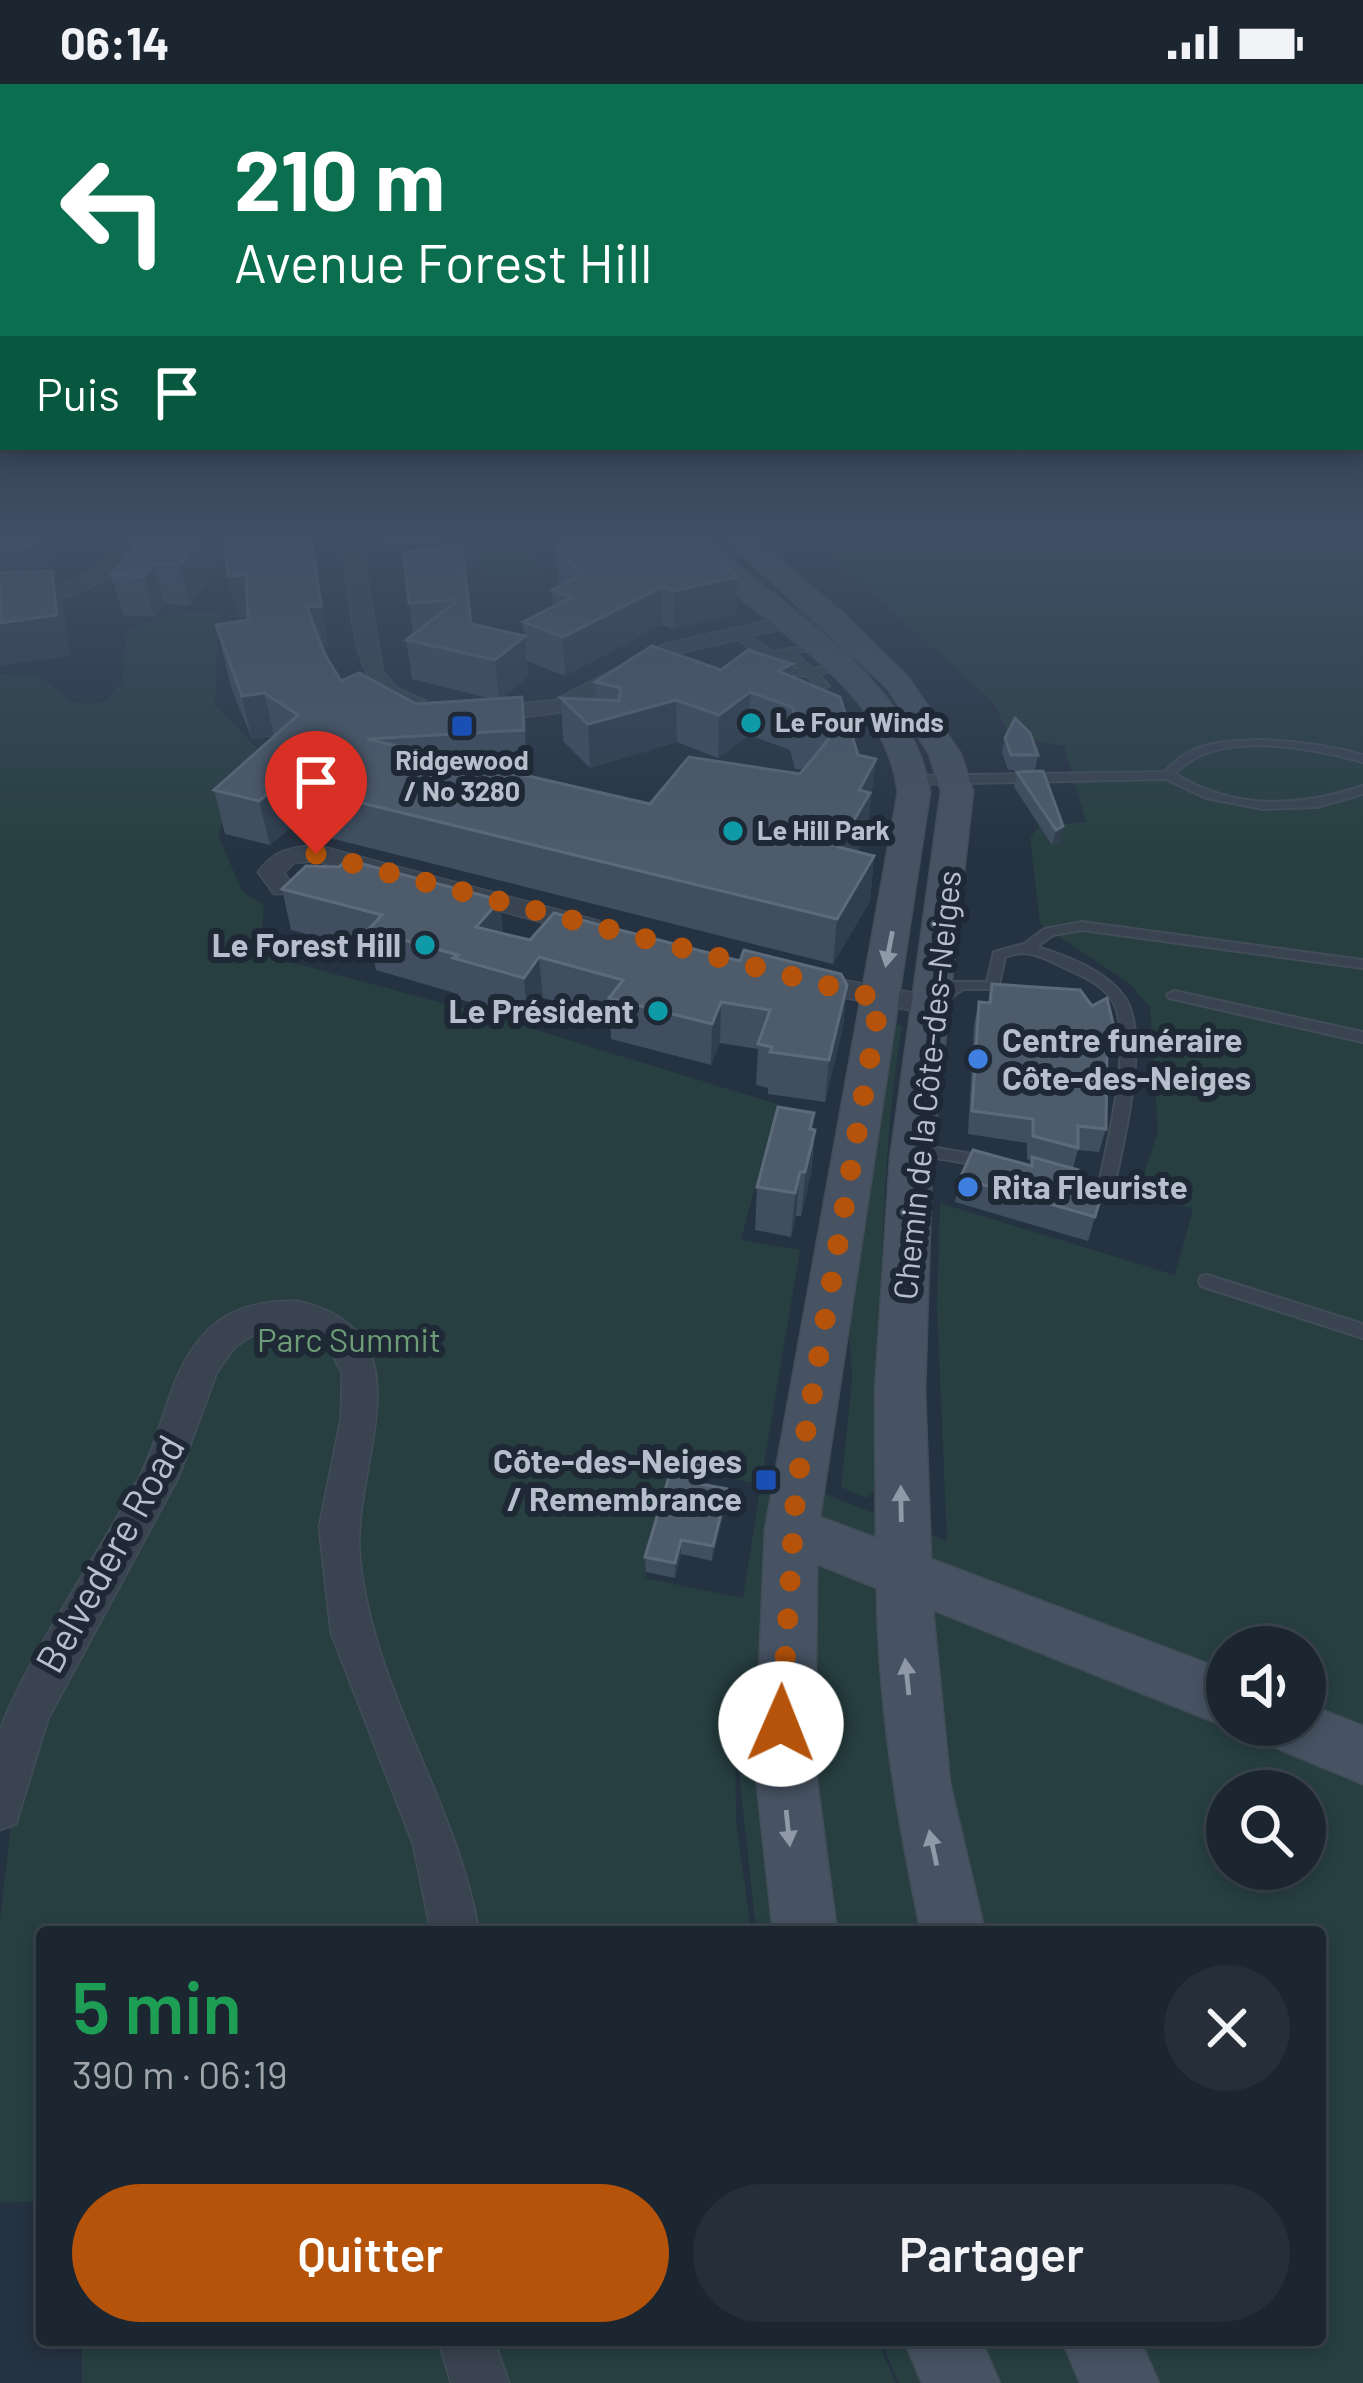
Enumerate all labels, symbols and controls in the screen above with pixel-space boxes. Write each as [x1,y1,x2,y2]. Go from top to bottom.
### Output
text: 06:14 [60,15,169,69]
text: 210 m [234,127,445,228]
icon: left [36,132,192,288]
text: Avenue Forest Hill [234,229,652,294]
icon: arrive [144,360,210,426]
text: Puis [36,366,120,420]
place label: Le Four Winds [775,705,944,737]
marker: Le Four Winds [738,710,764,736]
marker: Ridgewood / No 3280 [449,713,475,739]
pin [265,731,367,854]
place label: Ridgewood / No 3280 [395,743,529,806]
icon: arrive [283,749,349,815]
place label: Le Hill Park [757,813,890,845]
marker: Le Hill Park [720,818,746,844]
street label: Chemin de la Côte-des-Neiges [884,868,968,1302]
place label: Le Forest Hill [212,924,401,964]
one-way arrow [879,931,897,969]
marker: Le Forest Hill [412,932,438,958]
place label: Le Président [449,990,634,1030]
marker: Le Président [645,998,671,1024]
place label: Centre funéraire Côte-des-Neiges [1002,1019,1251,1097]
marker: Centre funéraire Côte-des-Neiges [965,1046,991,1072]
place label: Rita Fleuriste [992,1166,1188,1206]
marker: Rita Fleuriste [955,1174,981,1200]
park label: Parc Summit [257,1319,441,1359]
street label: Belvedere Road [24,1427,193,1680]
place label: Côte-des-Neiges / Remembrance [493,1440,742,1518]
marker: Côte-des-Neiges / Remembrance [753,1467,779,1493]
one-way arrow [891,1484,910,1522]
map controls [1206,1626,1326,1890]
button: sound [1206,1626,1326,1746]
one-way arrow [897,1657,916,1695]
position arrow [718,1661,844,1787]
button: search [1206,1770,1326,1890]
one-way arrow [779,1809,798,1847]
one-way arrow [923,1829,942,1866]
text: 5 min [72,1962,242,2048]
button: close [1164,1965,1290,2091]
text: 390 m · 06:19 [72,2050,288,2097]
button: Quitter [72,2184,669,2322]
button: Partager [693,2184,1290,2322]

